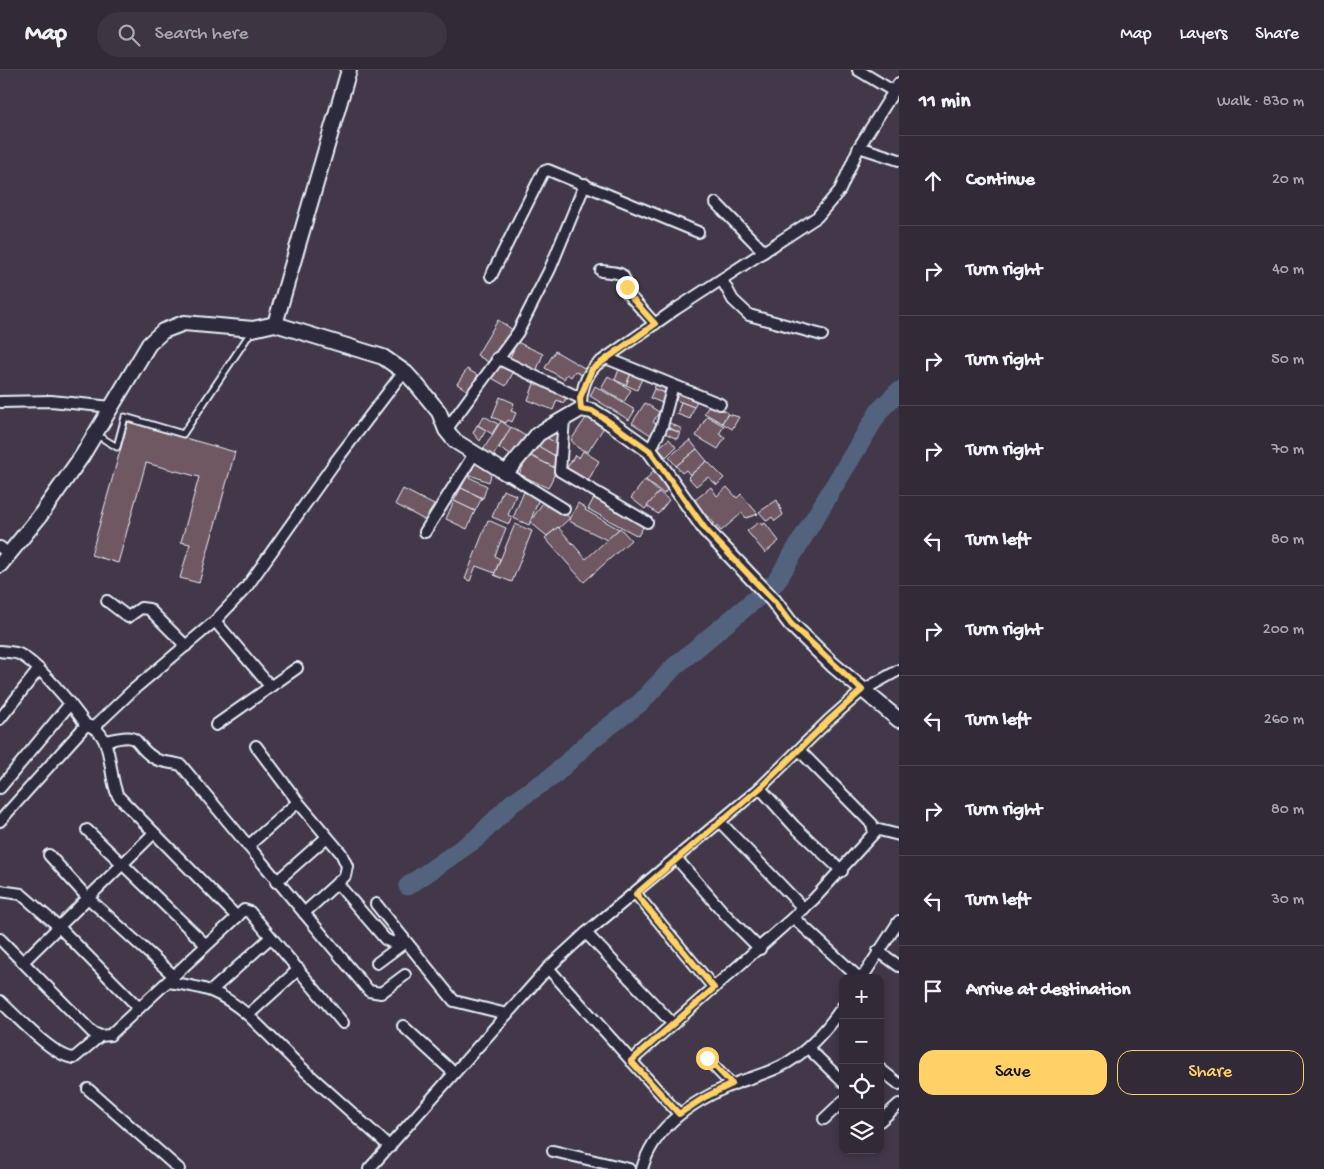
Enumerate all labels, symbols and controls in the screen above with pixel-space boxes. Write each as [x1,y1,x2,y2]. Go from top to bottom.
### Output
search box [97,12,447,57]
text: Map [25,20,67,49]
icon: search [115,21,143,49]
text: Search here [155,23,248,46]
text: Map [1120,24,1152,45]
text: Layers [1180,24,1227,45]
text: Share [1255,24,1299,45]
text: 11 min [919,90,970,115]
text: Walk · 830 m [1217,93,1304,112]
icon: ahead [919,167,947,195]
text: Continue [966,169,1035,192]
text: 20 m [1272,171,1304,190]
icon: right [919,257,947,285]
text: Turn right [966,259,1042,282]
text: 40 m [1272,261,1304,280]
route end [616,276,639,299]
icon: right [919,347,947,375]
text: Turn right [966,349,1042,372]
text: 50 m [1271,351,1304,370]
icon: right [919,437,947,465]
text: Turn right [966,439,1042,462]
text: 70 m [1271,441,1304,460]
icon: left [919,527,947,555]
text: Turn left [966,529,1030,552]
text: 80 m [1271,531,1304,550]
icon: right [919,617,947,645]
text: Turn right [966,619,1042,642]
text: 200 m [1263,621,1304,640]
icon: left [919,707,947,735]
text: Turn left [966,709,1030,732]
text: 260 m [1264,711,1304,730]
icon: right [919,797,947,825]
text: Turn right [966,799,1042,822]
text: 80 m [1271,801,1304,820]
icon: left [919,887,947,915]
text: Turn left [966,889,1030,912]
text: 30 m [1271,891,1304,910]
map controls [839,974,884,1154]
button: + [839,974,884,1019]
icon: arrive [919,977,947,1005]
text: Arrive at destination [966,979,1130,1002]
button: − [839,1019,884,1064]
route start [696,1047,719,1070]
button: Save [919,1050,1107,1095]
button: Share [1117,1050,1304,1095]
button: locate [839,1064,884,1109]
button: layers [839,1109,884,1154]

